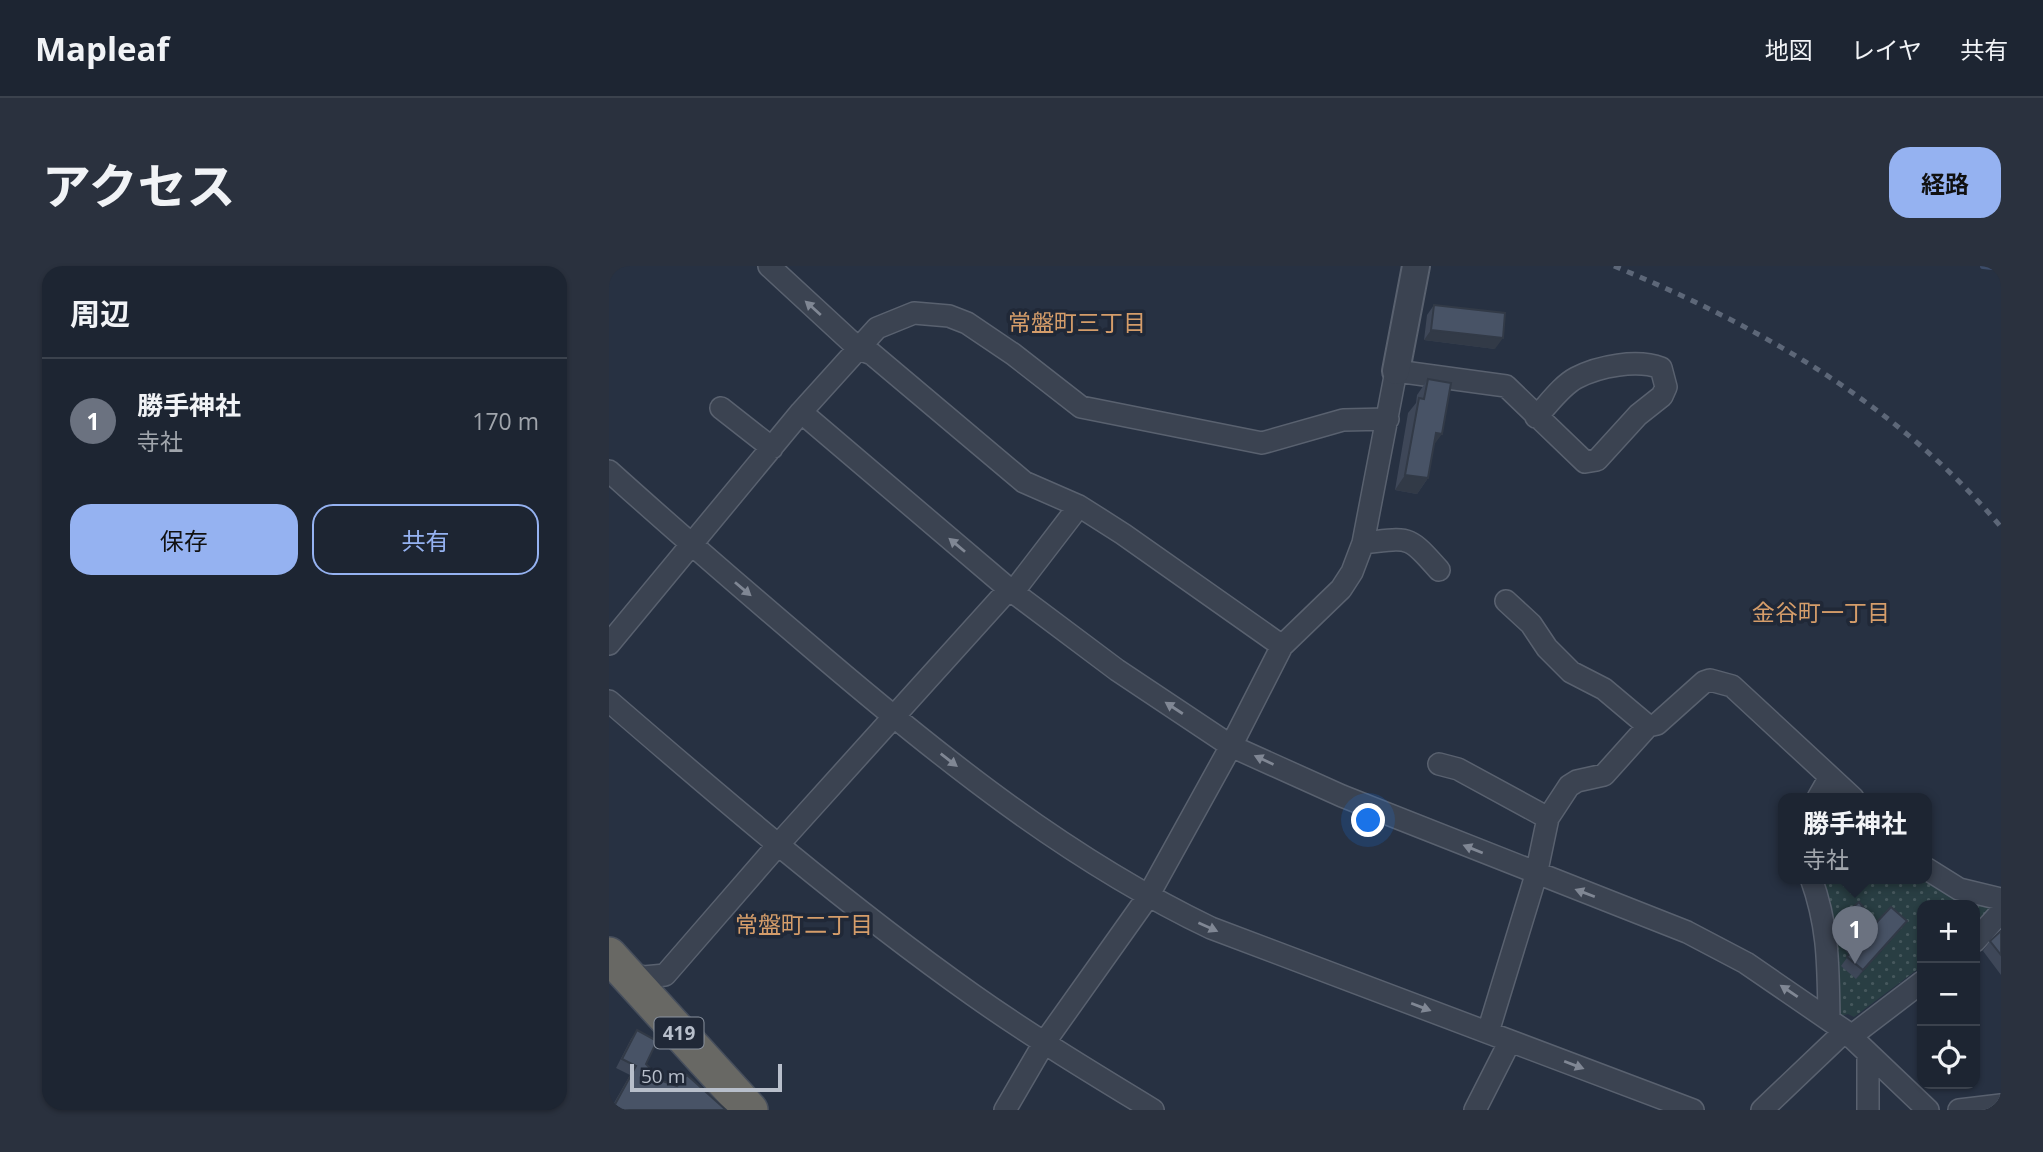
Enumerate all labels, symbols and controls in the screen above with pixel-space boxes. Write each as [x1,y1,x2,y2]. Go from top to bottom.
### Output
text: Mapleaf [35,26,169,71]
text: 地図 [1765,33,1813,66]
text: レイヤ [1851,33,1922,66]
text: 共有 [1960,33,2008,66]
button: 経路 [1889,147,2001,218]
text: アクセス [42,152,236,218]
text: 周辺 [70,293,130,334]
one-way arrow [804,300,822,316]
district label: 常盤町三丁目 [1008,306,1146,338]
text: 勝手神社 [137,387,241,423]
text: 1 [86,405,100,437]
text: 170 m [472,405,539,437]
text: 寺社 [137,425,183,457]
button: 保存 [70,504,298,575]
button: 共有 [312,504,539,575]
one-way arrow [949,538,966,553]
one-way arrow [734,581,751,596]
district label: 金谷町一丁目 [1752,596,1890,628]
one-way arrow [1165,702,1184,715]
one-way arrow [939,753,957,768]
one-way arrow [1254,754,1274,766]
popup [1778,793,1932,884]
your location [1351,803,1385,837]
text: 勝手神社 [1803,805,1907,841]
text: 寺社 [1803,843,1849,875]
one-way arrow [1463,844,1484,855]
one-way arrow [1574,887,1595,898]
map controls [1917,900,1980,1089]
button: + [1917,900,1980,963]
pin: 1 [1832,906,1878,964]
district label: 常盤町二丁目 [735,908,873,940]
one-way arrow [1198,922,1219,933]
button: − [1917,963,1980,1026]
one-way arrow [1780,984,1798,998]
one-way arrow [1411,1002,1432,1013]
road number: 419 [655,1018,703,1048]
button: locate [1917,1026,1980,1089]
one-way arrow [1563,1060,1584,1071]
scale bar [630,1061,782,1093]
text: 50 m [641,1063,685,1089]

